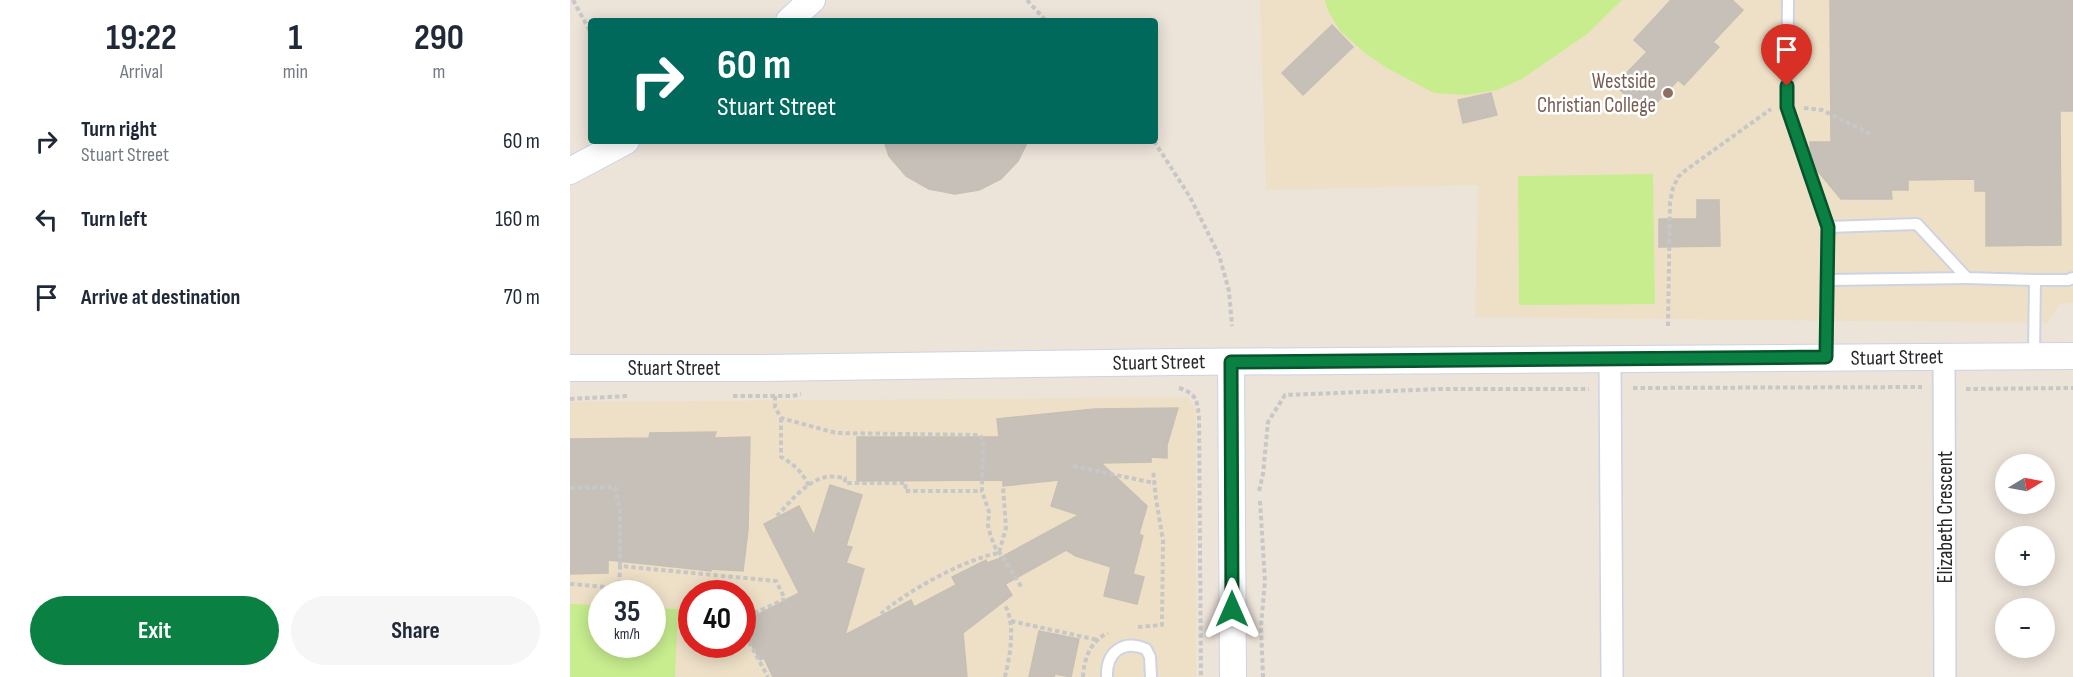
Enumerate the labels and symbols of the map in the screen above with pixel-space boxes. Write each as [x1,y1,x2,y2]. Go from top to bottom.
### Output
pin [1761,24,1812,86]
place label: Westside Christian College [1537,69,1656,118]
marker: Westside Christian College [1661,86,1675,100]
street label: Stuart Street [1851,344,1944,371]
street label: Stuart Street [1113,349,1206,376]
street label: Stuart Street [628,356,720,381]
street label: Elizabeth Crescent [1933,451,1958,583]
north arrow [1995,454,2055,514]
position arrow [1200,577,1264,641]
speed limit sign: 40 [678,580,756,658]

